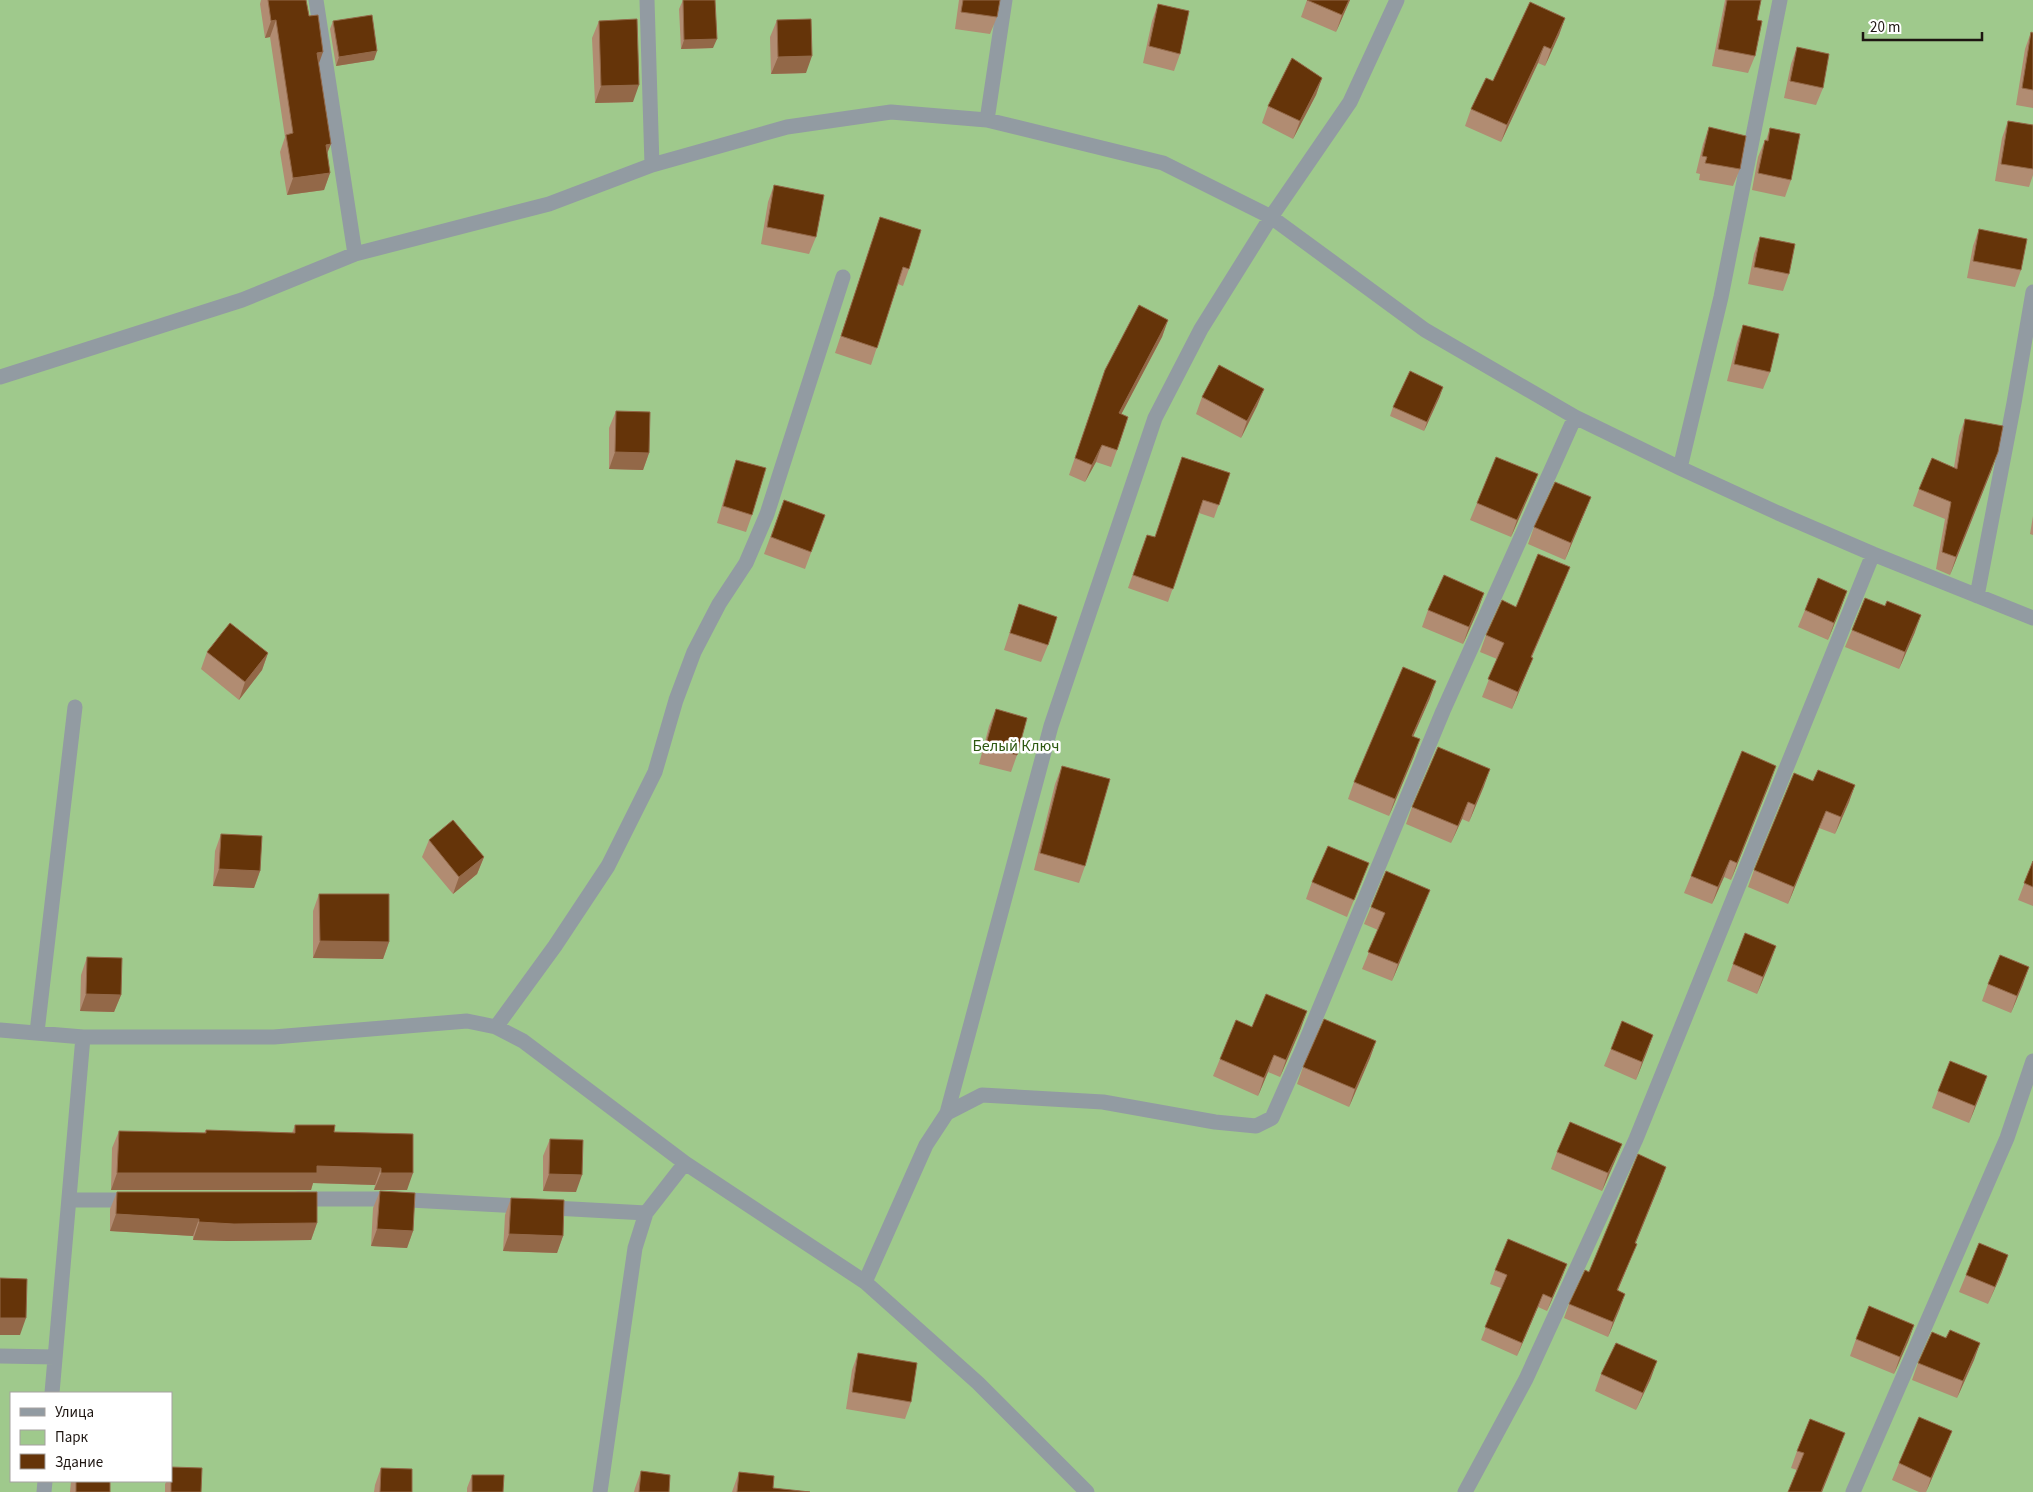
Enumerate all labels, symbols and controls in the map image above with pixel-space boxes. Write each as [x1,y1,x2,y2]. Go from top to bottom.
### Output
scale bar [1863,10,1982,42]
text: 20 m [1870,17,1900,38]
park label: Белый Ключ [973,735,1059,757]
legend [10,1392,172,1482]
text: Улица [55,1402,94,1423]
text: Парк [55,1427,89,1448]
text: Здание [55,1452,103,1473]

